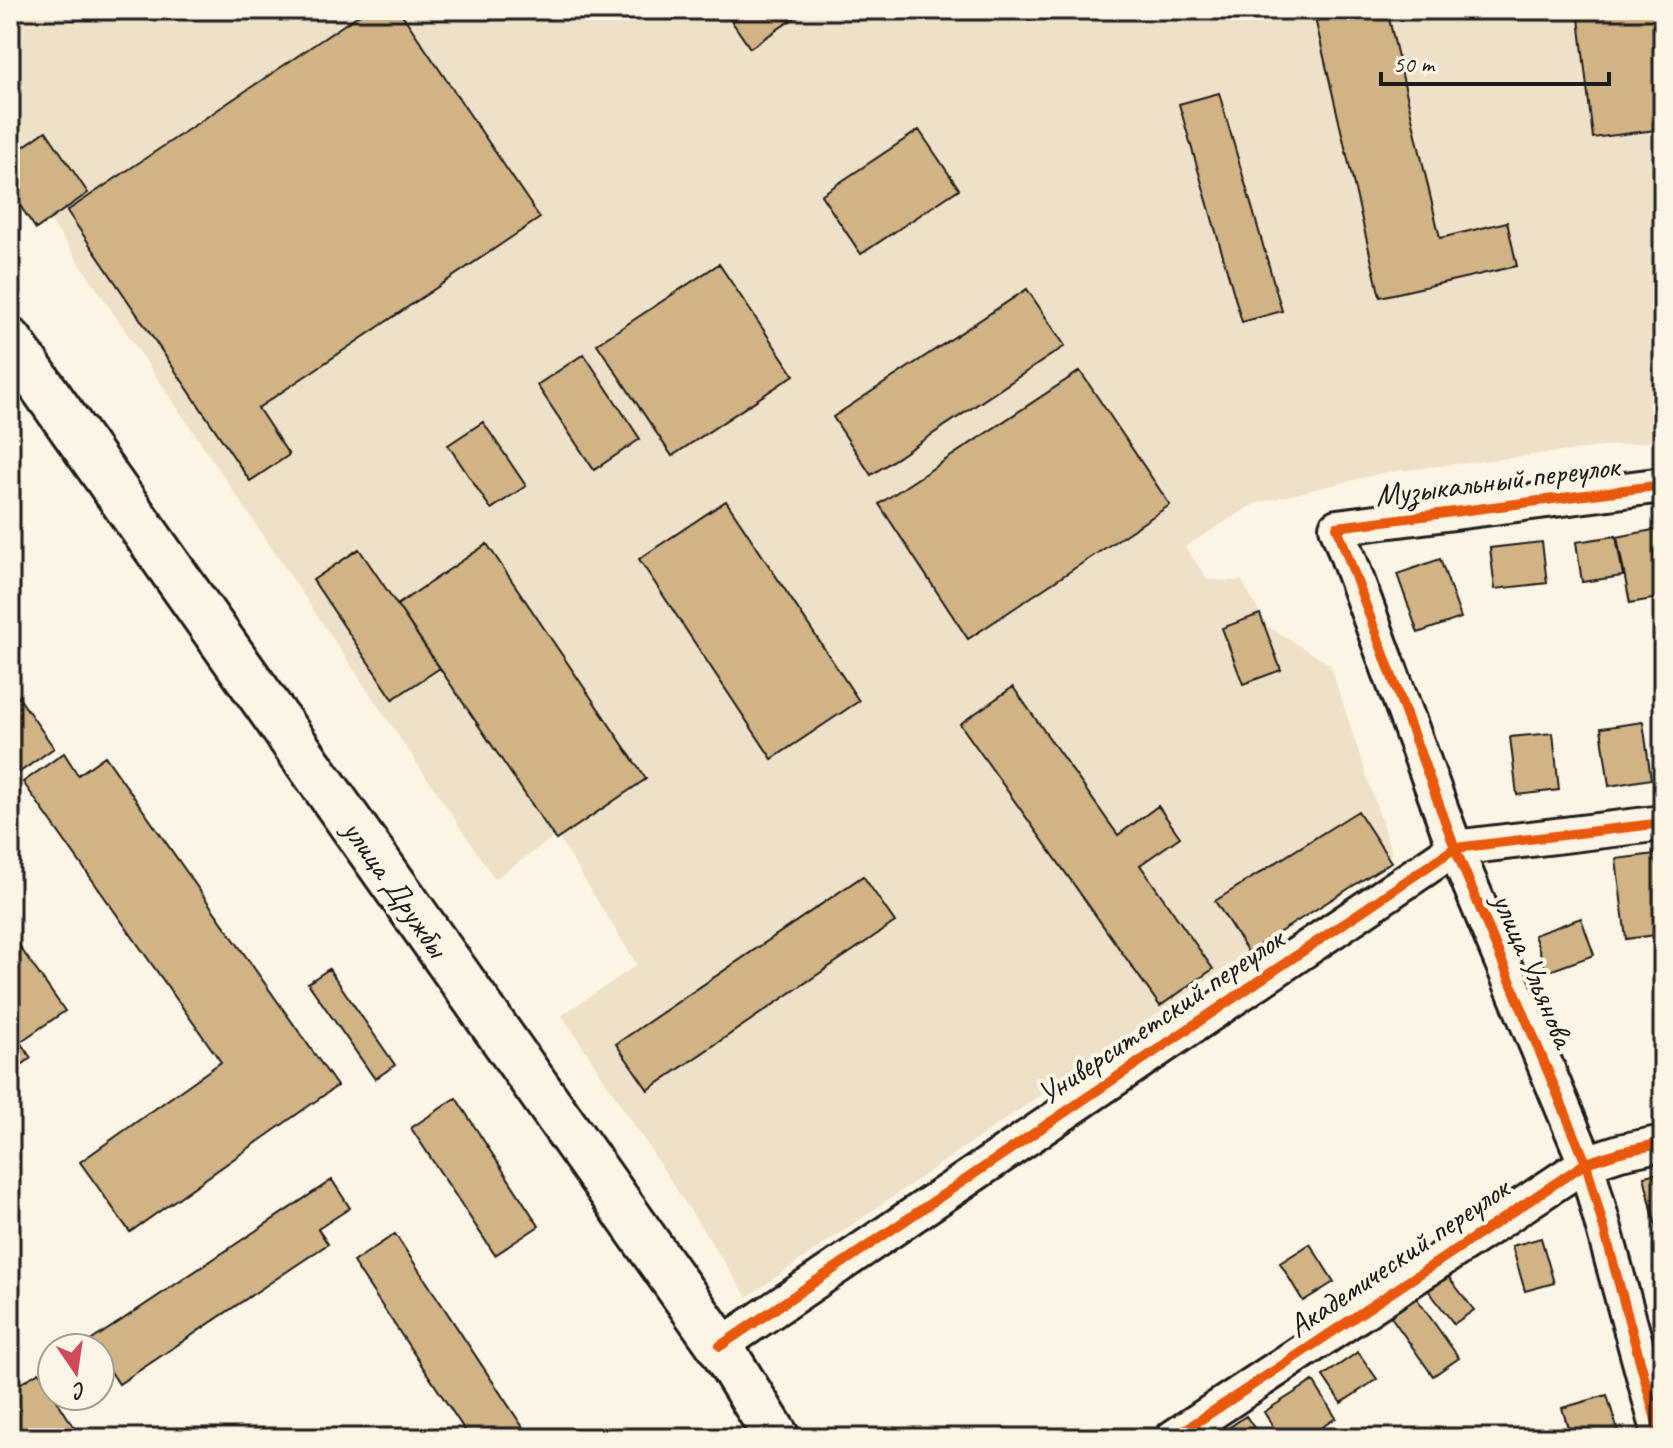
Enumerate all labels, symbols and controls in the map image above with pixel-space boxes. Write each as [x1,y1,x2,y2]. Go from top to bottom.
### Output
scale bar [1381,36,1609,86]
text: 50 m [1393,49,1436,79]
street label: Музыкальный переулок [1373,445,1624,516]
street label: улица Дружбы [332,810,459,966]
street label: улица Ульянова [1482,885,1586,1056]
street label: Университетский переулок [1029,917,1294,1114]
street label: Академический переулок [1280,1166,1519,1347]
north arrow [36,1332,116,1412]
text: С [69,1376,89,1406]

